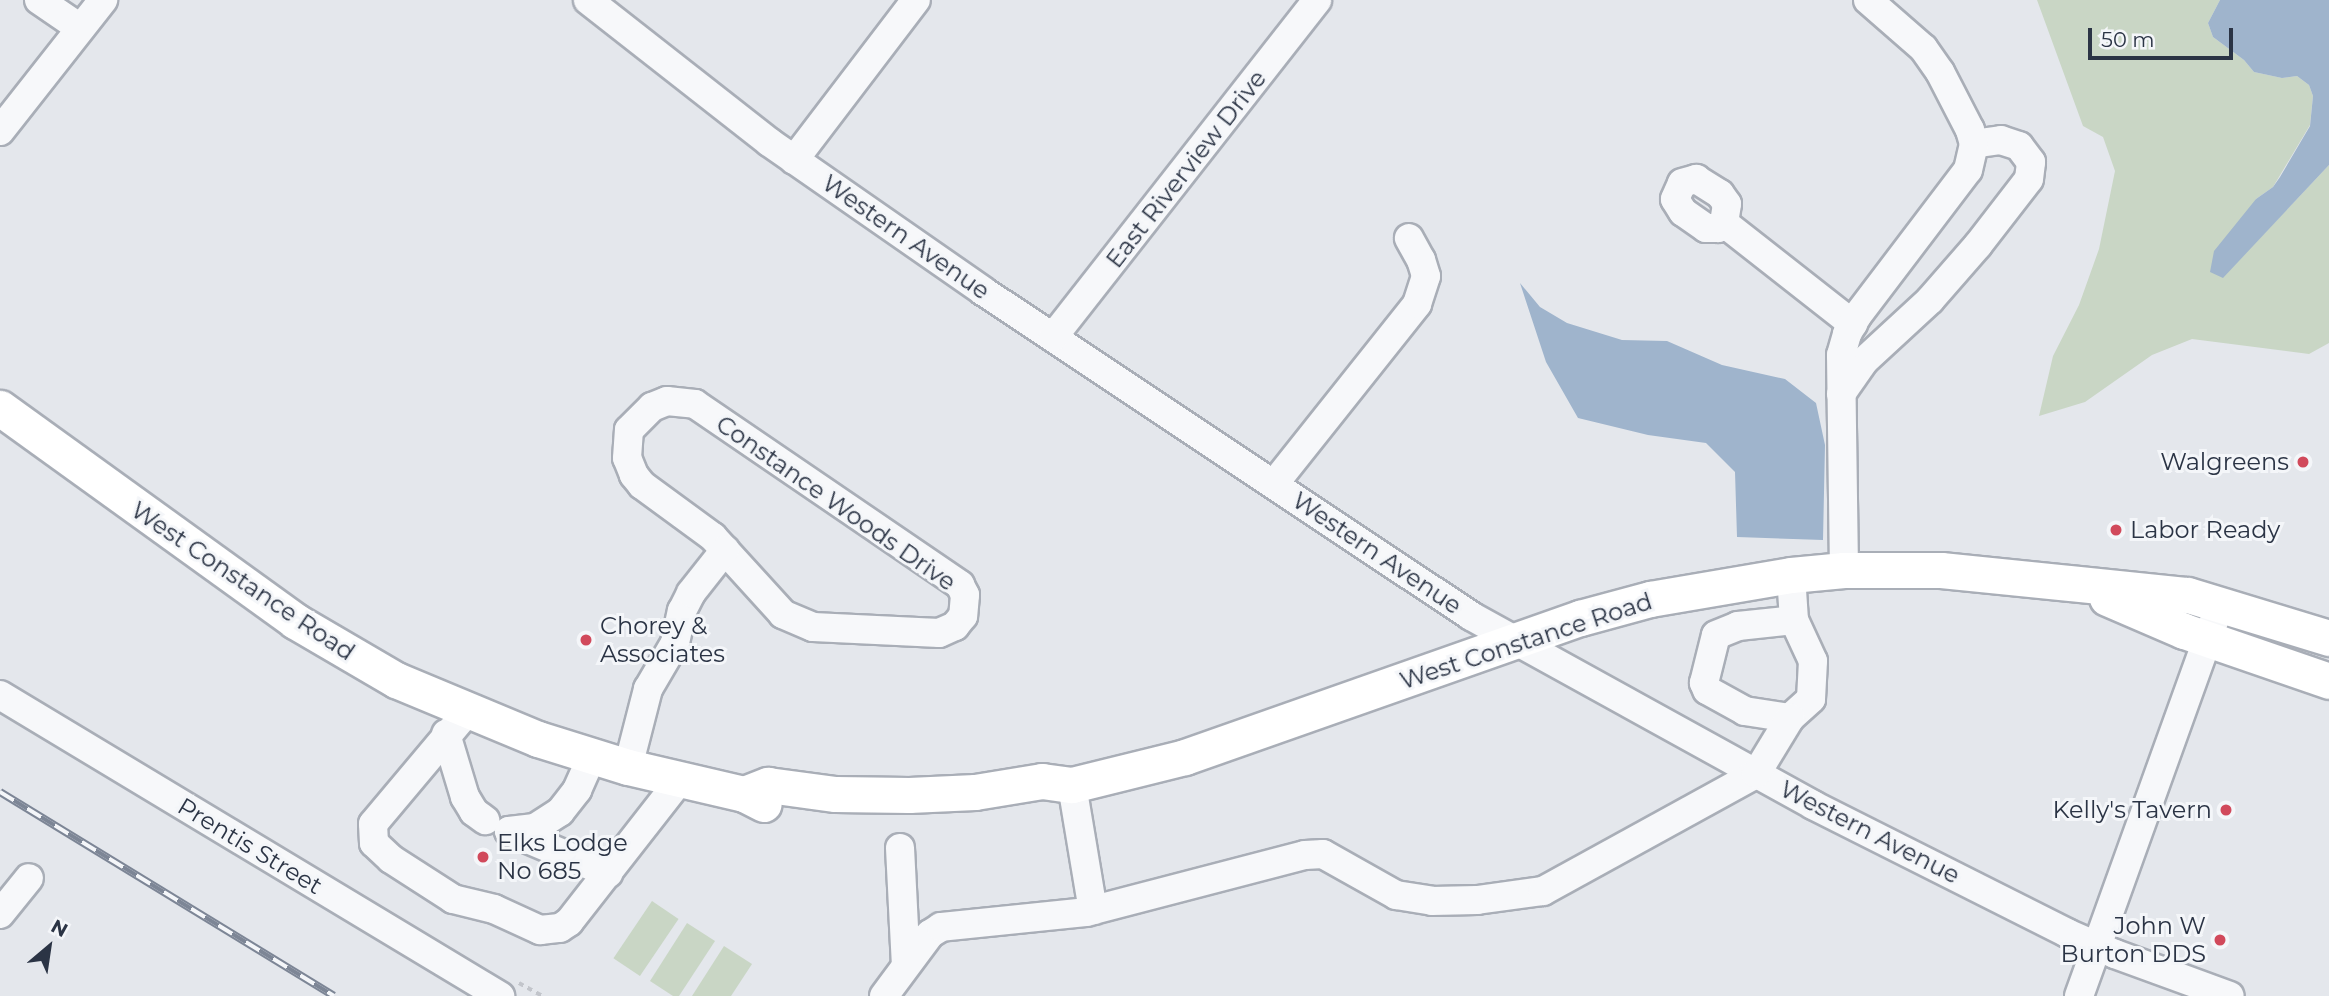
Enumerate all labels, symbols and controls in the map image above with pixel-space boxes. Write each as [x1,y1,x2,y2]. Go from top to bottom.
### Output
scale bar [2091,14,2236,58]
text: 50 m [2101,27,2155,52]
street label: East Riverview Drive [1100,65,1272,273]
street label: Western Avenue [817,168,995,306]
street label: Constance Woods Drive [711,409,961,597]
place label: Walgreens [2160,448,2289,476]
marker: Walgreens [2295,454,2311,470]
street label: Western Avenue [1287,486,1467,620]
street label: West Constance Road [126,495,360,667]
place label: Labor Ready [2130,516,2280,544]
marker: Labor Ready [2108,522,2124,538]
street label: West Constance Road [1396,587,1656,695]
place label: Chorey & Associates [600,612,725,668]
marker: Chorey & Associates [578,632,594,648]
street label: Western Avenue [1775,774,1965,890]
street label: Prentis Street [173,792,327,900]
place label: Kelly's Tavern [2053,796,2212,824]
marker: Kelly's Tavern [2218,802,2234,818]
place label: Elks Lodge No 685 [497,829,628,885]
marker: Elks Lodge No 685 [475,849,491,865]
north arrow [14,912,84,982]
place label: John W Burton DDS [2061,912,2206,968]
text: N [47,914,72,942]
marker: John W Burton DDS [2212,932,2228,948]

